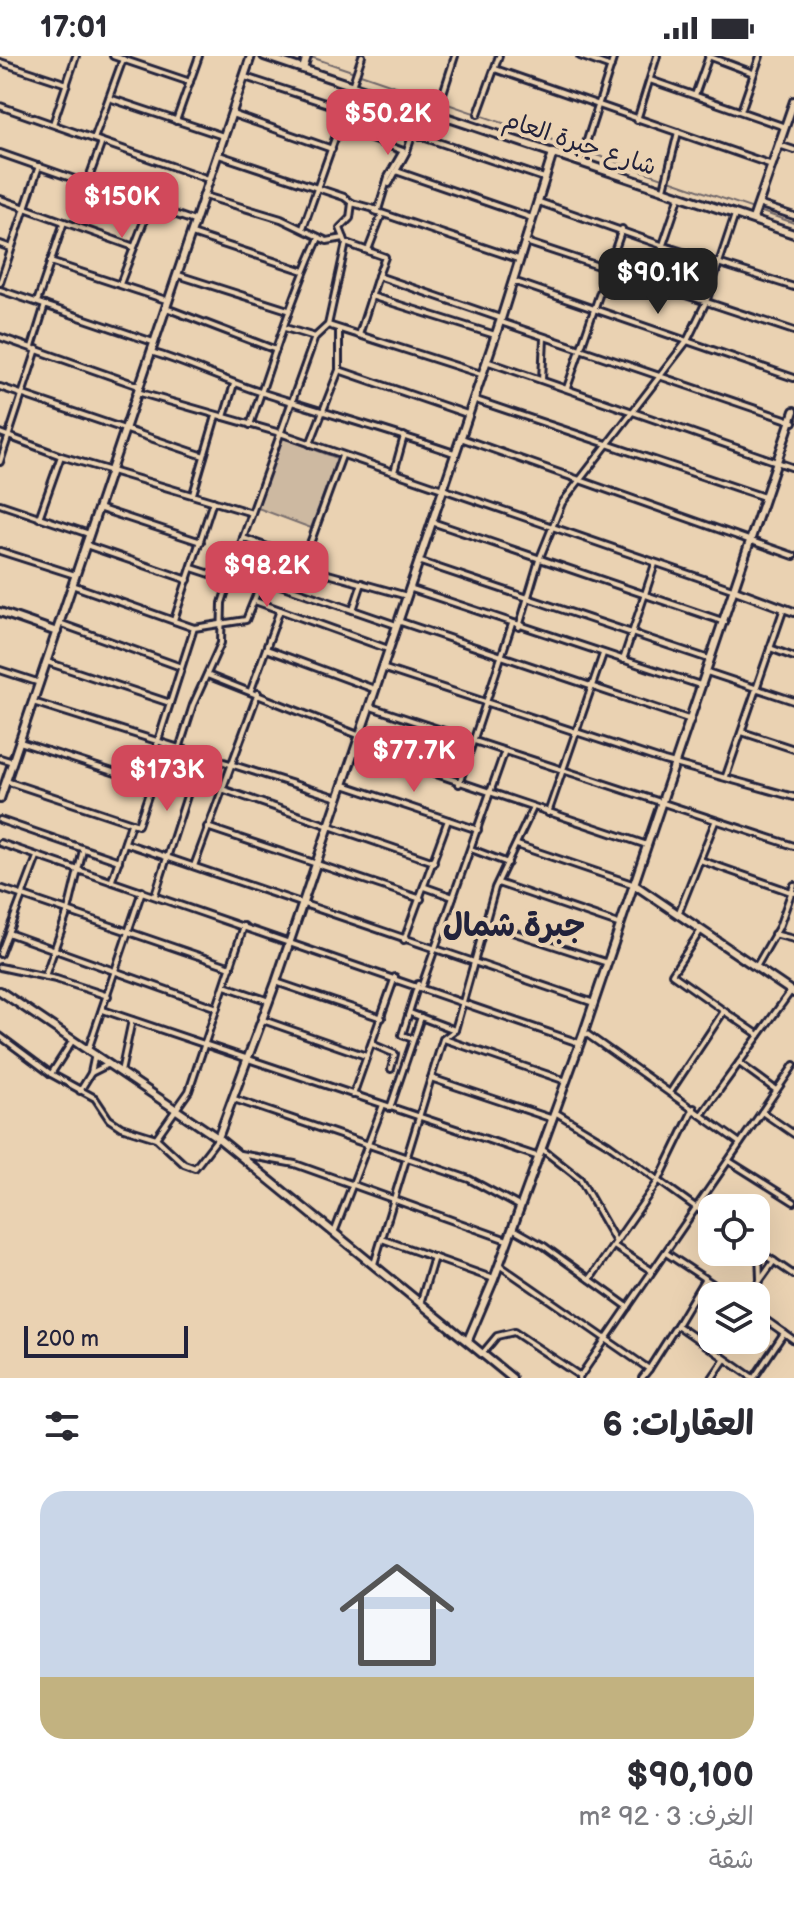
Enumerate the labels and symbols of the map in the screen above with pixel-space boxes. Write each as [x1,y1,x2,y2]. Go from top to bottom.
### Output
pin: $50.2K [323,89,453,157]
street label: شارع جبرة العام [499,105,660,186]
pin: $150K [66,172,178,240]
pin: $90.1K [593,248,723,316]
pin: $98.2K [202,541,332,609]
pin: $77.7K [349,726,479,794]
pin: $173K [111,745,223,813]
district label: جبرة شمال [443,907,585,946]
scale bar [24,1322,188,1358]

